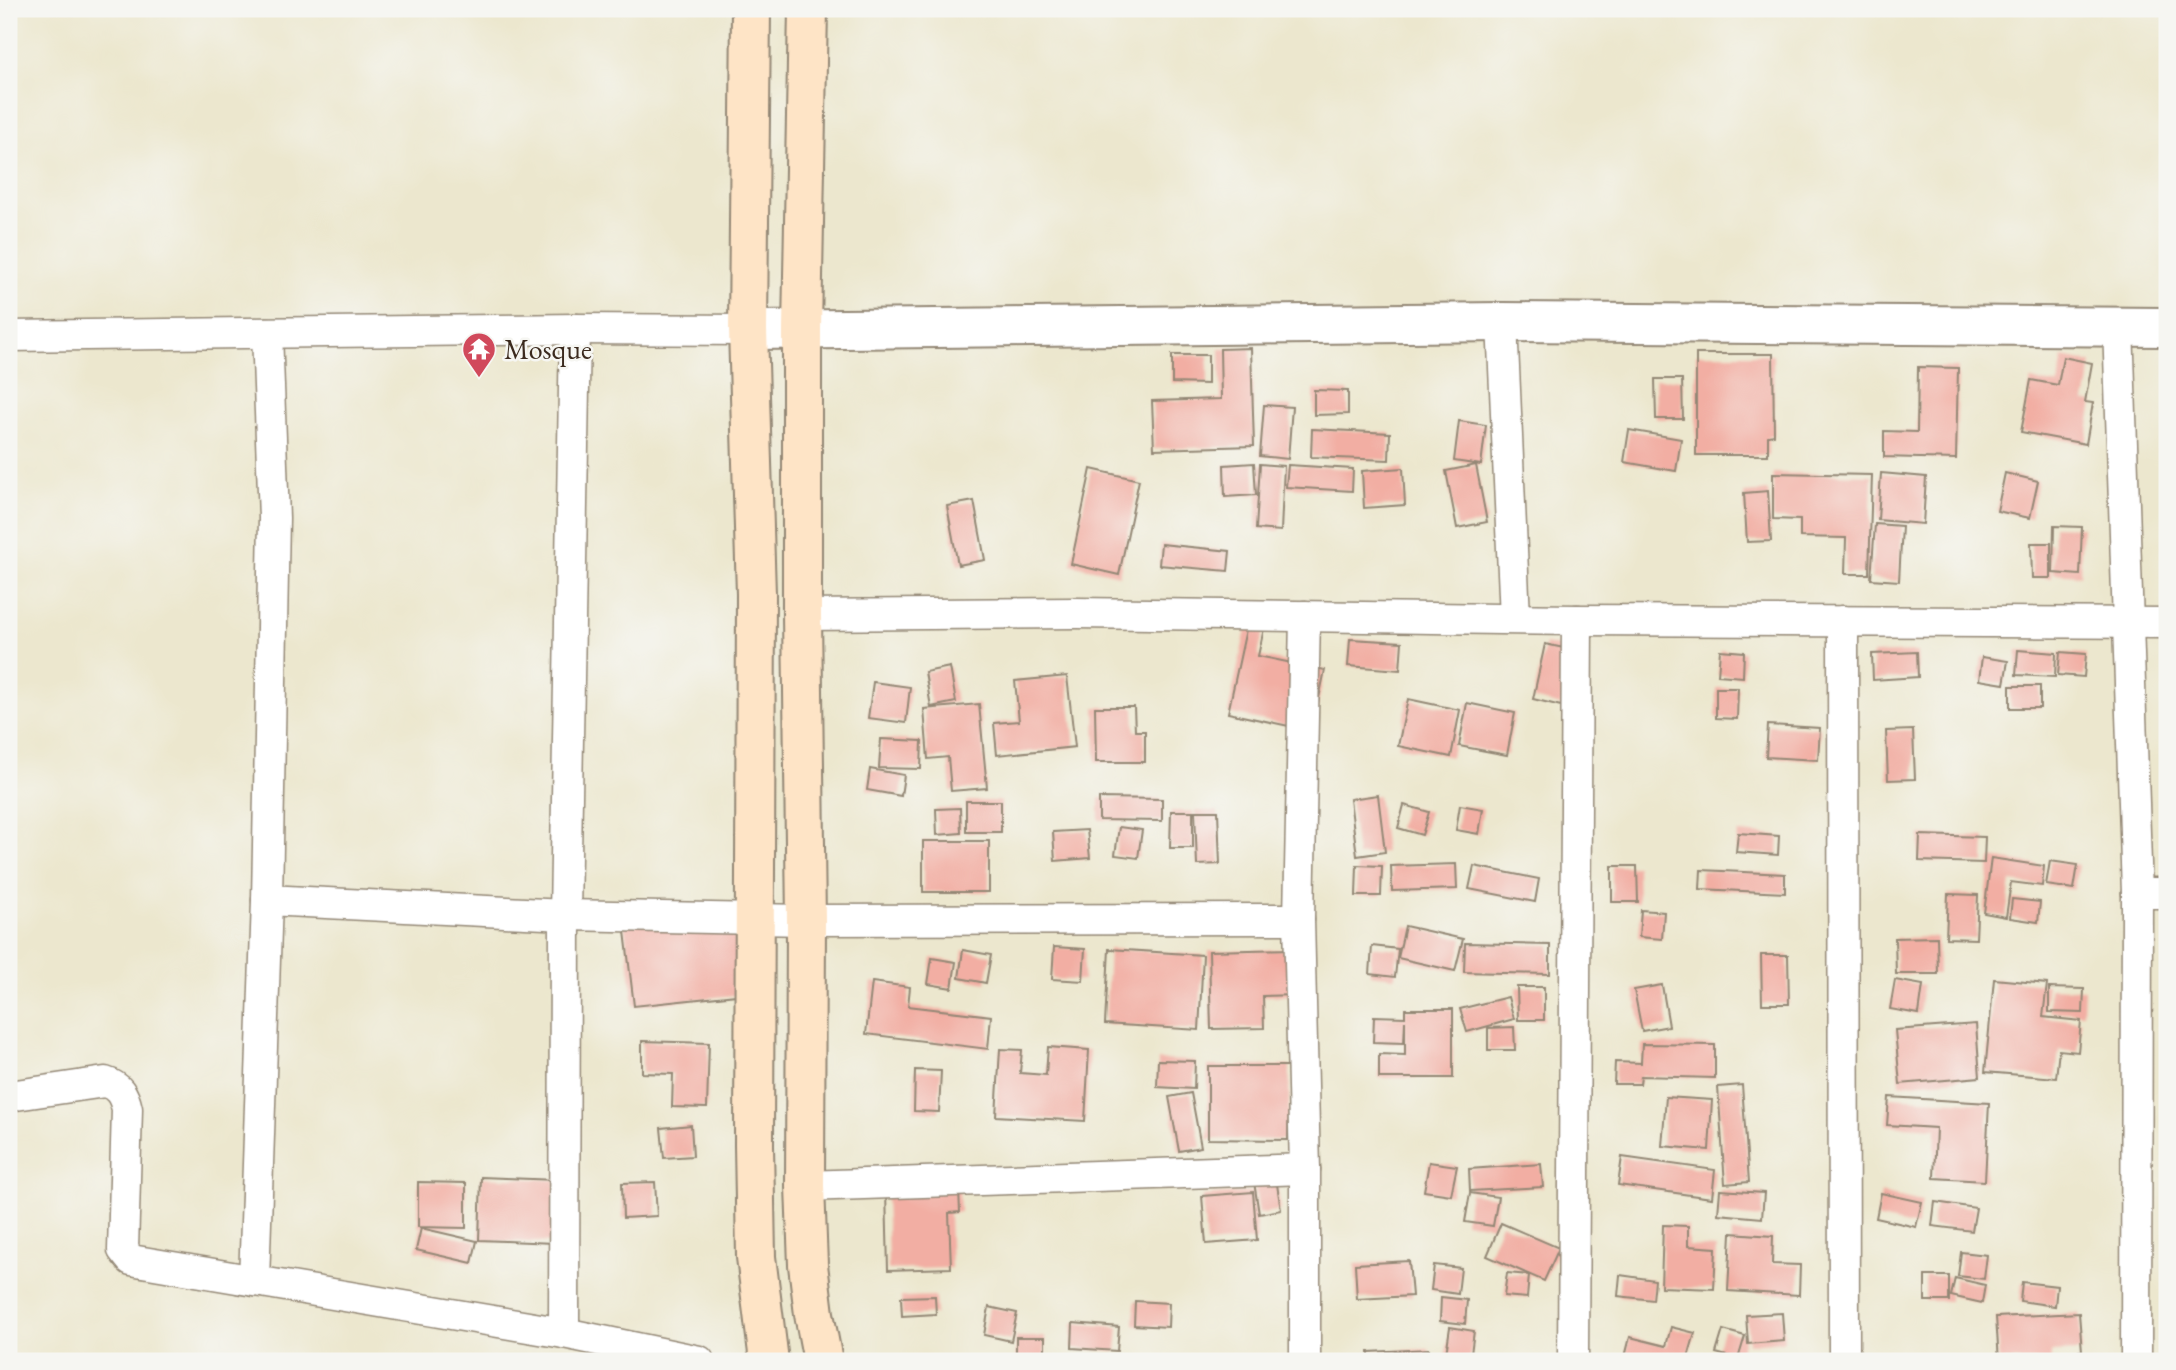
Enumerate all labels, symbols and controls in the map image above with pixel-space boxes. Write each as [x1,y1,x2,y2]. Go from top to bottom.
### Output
temple icon: Mosque [460,330,498,379]
place label: Mosque [504,331,592,367]

